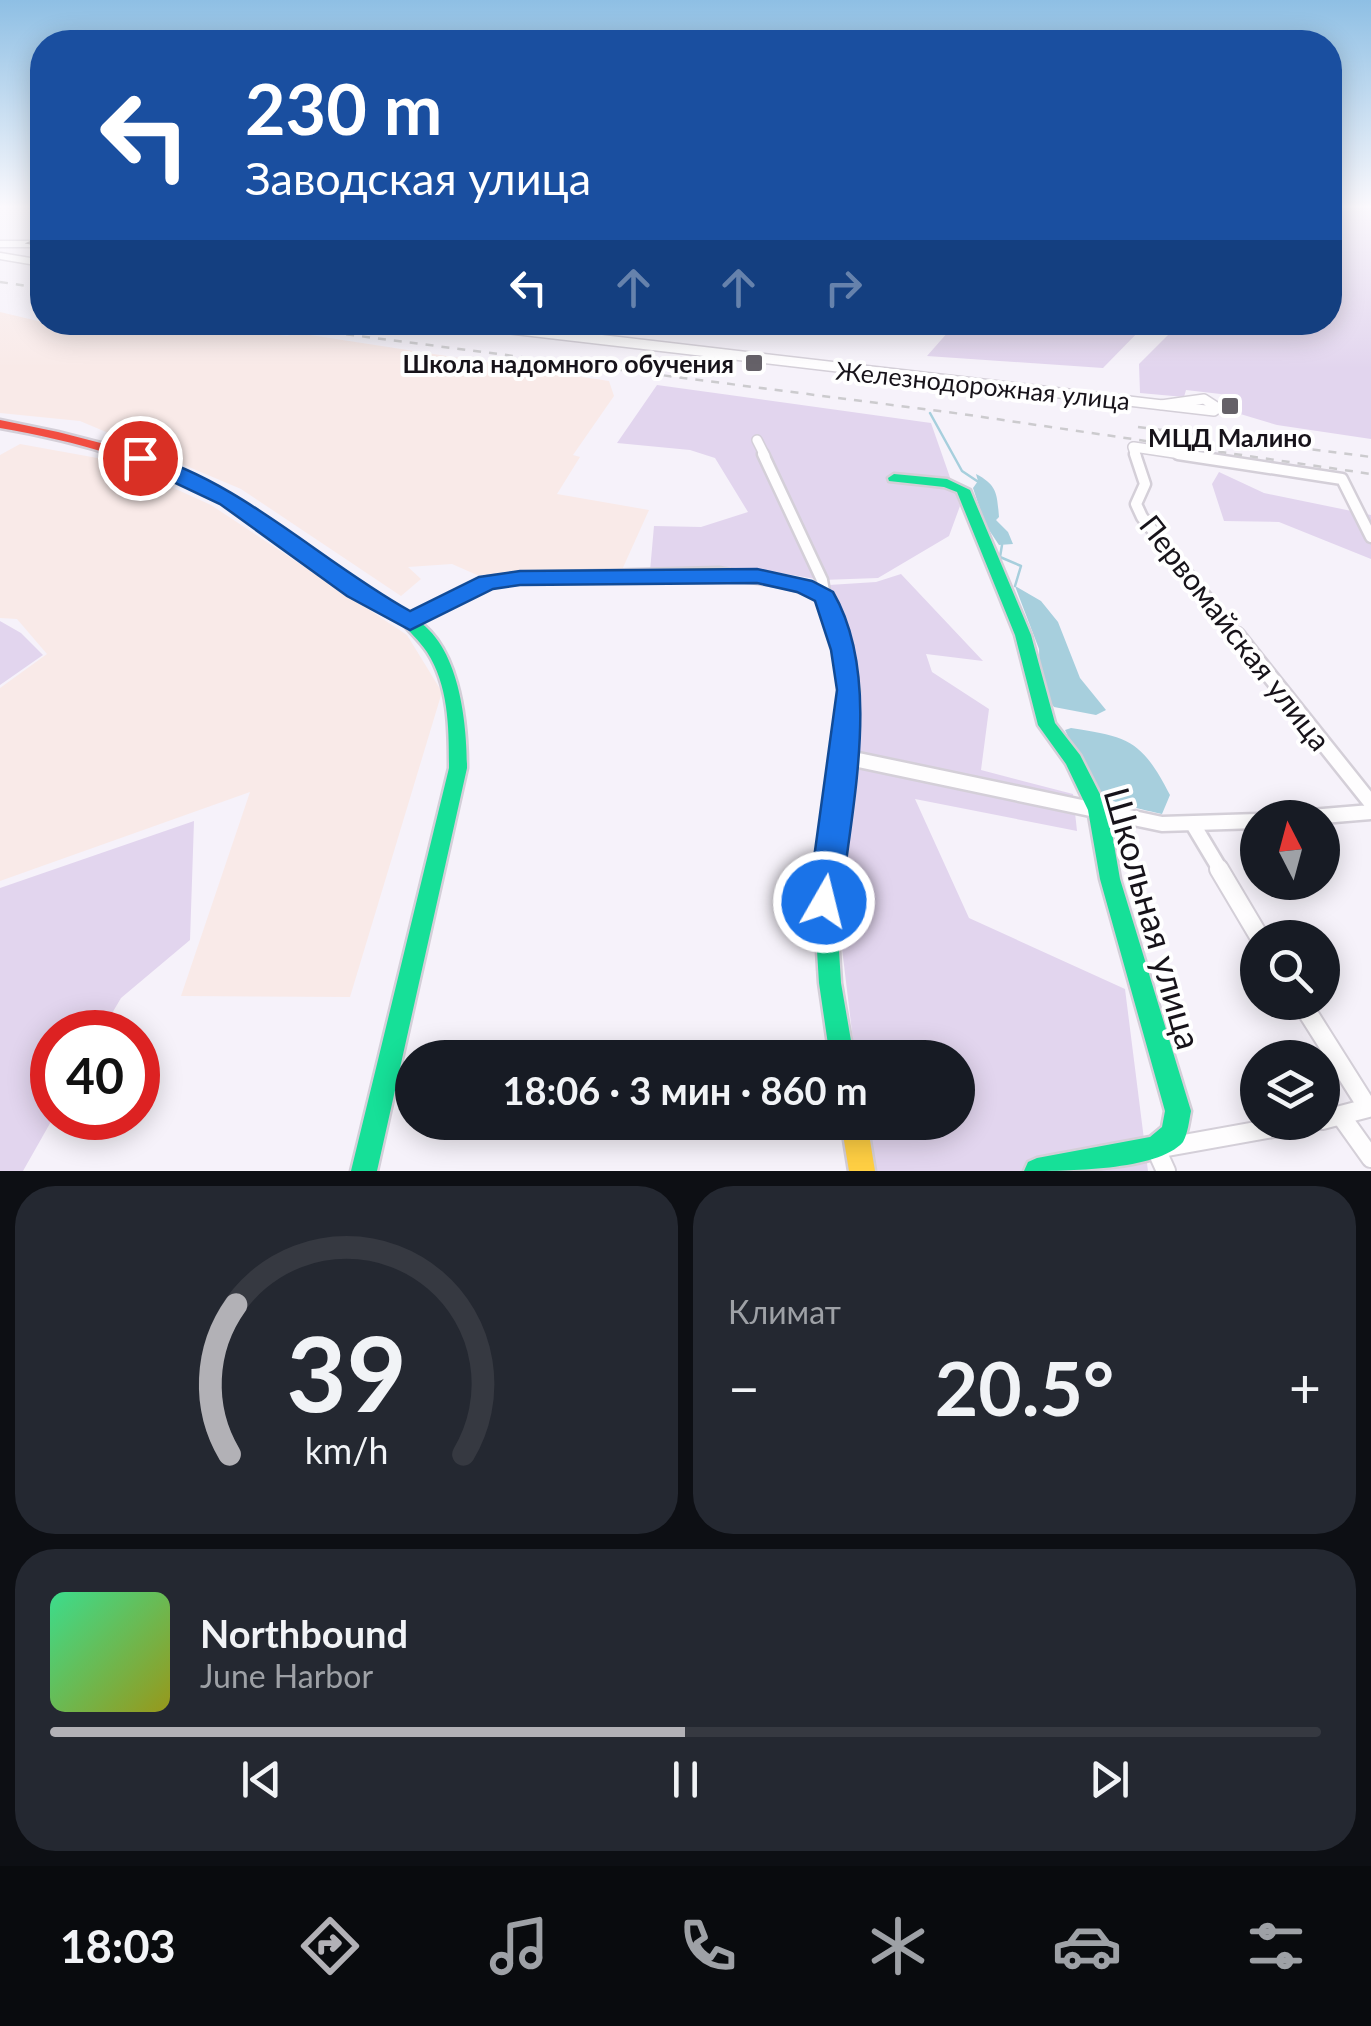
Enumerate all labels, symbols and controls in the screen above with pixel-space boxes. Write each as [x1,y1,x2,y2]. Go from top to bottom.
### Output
text: 230 m [245,66,442,150]
icon: left [80,70,210,200]
text: Заводская улица [245,151,591,205]
icon: left [501,260,556,315]
icon: ahead [606,260,661,315]
icon: ahead [711,260,766,315]
icon: right [816,260,871,315]
place label: Школа надомного обучения [402,348,734,378]
marker: Школа надомного обучения [743,352,765,374]
street label: Железнодорожная улица [835,355,1131,415]
marker: МЦД Малино [1219,395,1241,417]
pin [98,416,183,501]
place label: МЦД Малино [1148,422,1312,452]
icon: arrive [113,431,168,486]
street label: Первомайская улица [1133,507,1339,757]
street label: Школьная улица [1097,782,1211,1054]
north arrow [1240,800,1340,900]
map controls [1240,800,1340,1140]
position arrow [772,850,876,954]
button: search [1240,920,1340,1020]
speed limit sign: 40 [30,1010,160,1140]
button: layers [1240,1040,1340,1140]
text: 18:06 · 3 мин · 860 m [502,1067,868,1113]
text: Климат [728,1292,841,1331]
text: 39 [286,1309,407,1434]
text: 20.5° [935,1342,1114,1432]
text: − [728,1354,760,1420]
text: + [1289,1354,1321,1420]
text: km/h [305,1429,388,1472]
text: Northbound [200,1610,408,1656]
text: June Harbor [200,1656,373,1695]
icon: previous [234,1752,289,1807]
icon: pause [658,1752,713,1807]
icon: next [1082,1752,1137,1807]
icon: directions [295,1911,365,1981]
icon: music [484,1911,554,1981]
icon: phone [673,1911,743,1981]
icon: climate [863,1911,933,1981]
icon: car [1052,1911,1122,1981]
icon: filters [1241,1911,1311,1981]
text: 18:03 [60,1919,176,1973]

